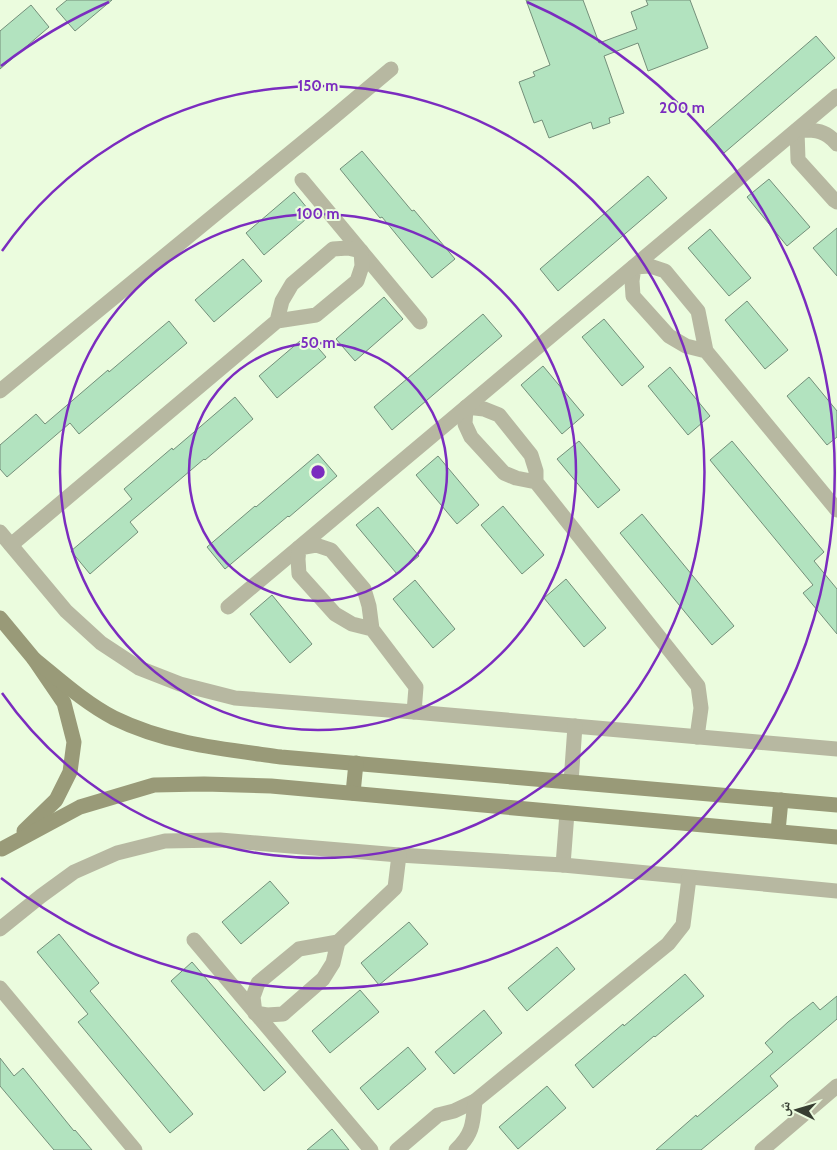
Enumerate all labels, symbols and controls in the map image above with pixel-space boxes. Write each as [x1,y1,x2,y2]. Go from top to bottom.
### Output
text: 150 m [298,77,338,95]
text: 200 m [659,99,705,117]
text: 100 m [296,205,340,223]
text: 50 m [300,334,336,352]
centre of rings [309,463,327,481]
north arrow [772,1085,822,1135]
text: ش [774,1101,794,1117]

